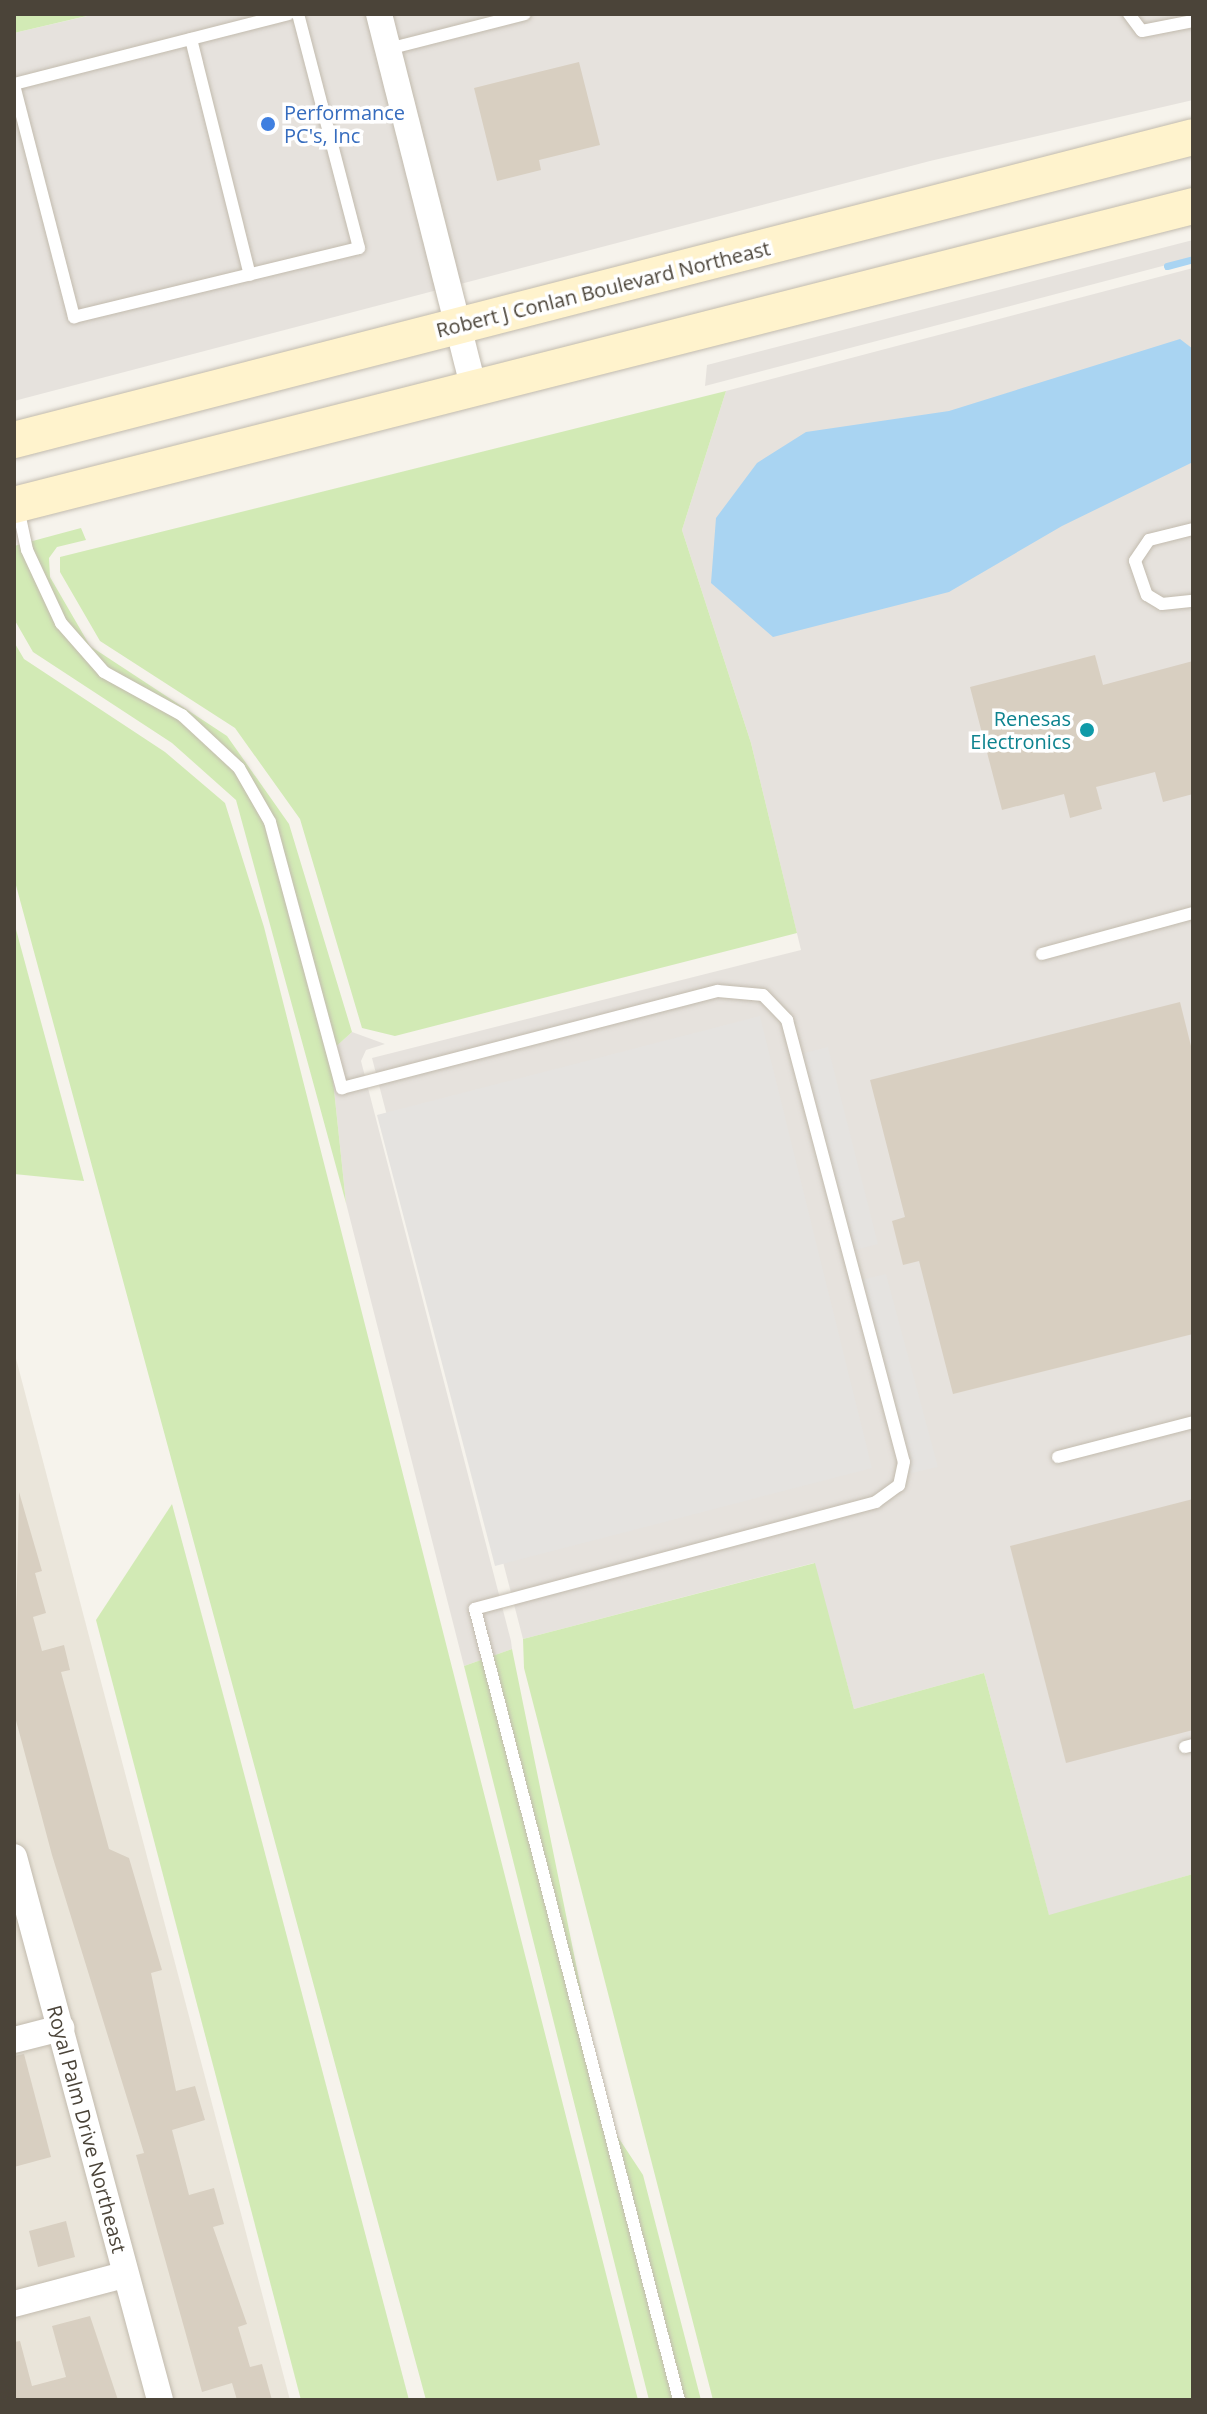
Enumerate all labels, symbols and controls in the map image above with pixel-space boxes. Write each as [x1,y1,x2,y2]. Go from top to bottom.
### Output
place label: Performance PC's, Inc [284,100,405,147]
marker: Performance PC's, Inc [259,115,277,133]
street label: Robert J Conlan Boulevard Northeast [434,236,772,342]
place label: Renesas Electronics [970,706,1071,753]
marker: Renesas Electronics [1078,721,1096,739]
street label: Royal Palm Drive Northeast [42,2003,132,2255]

